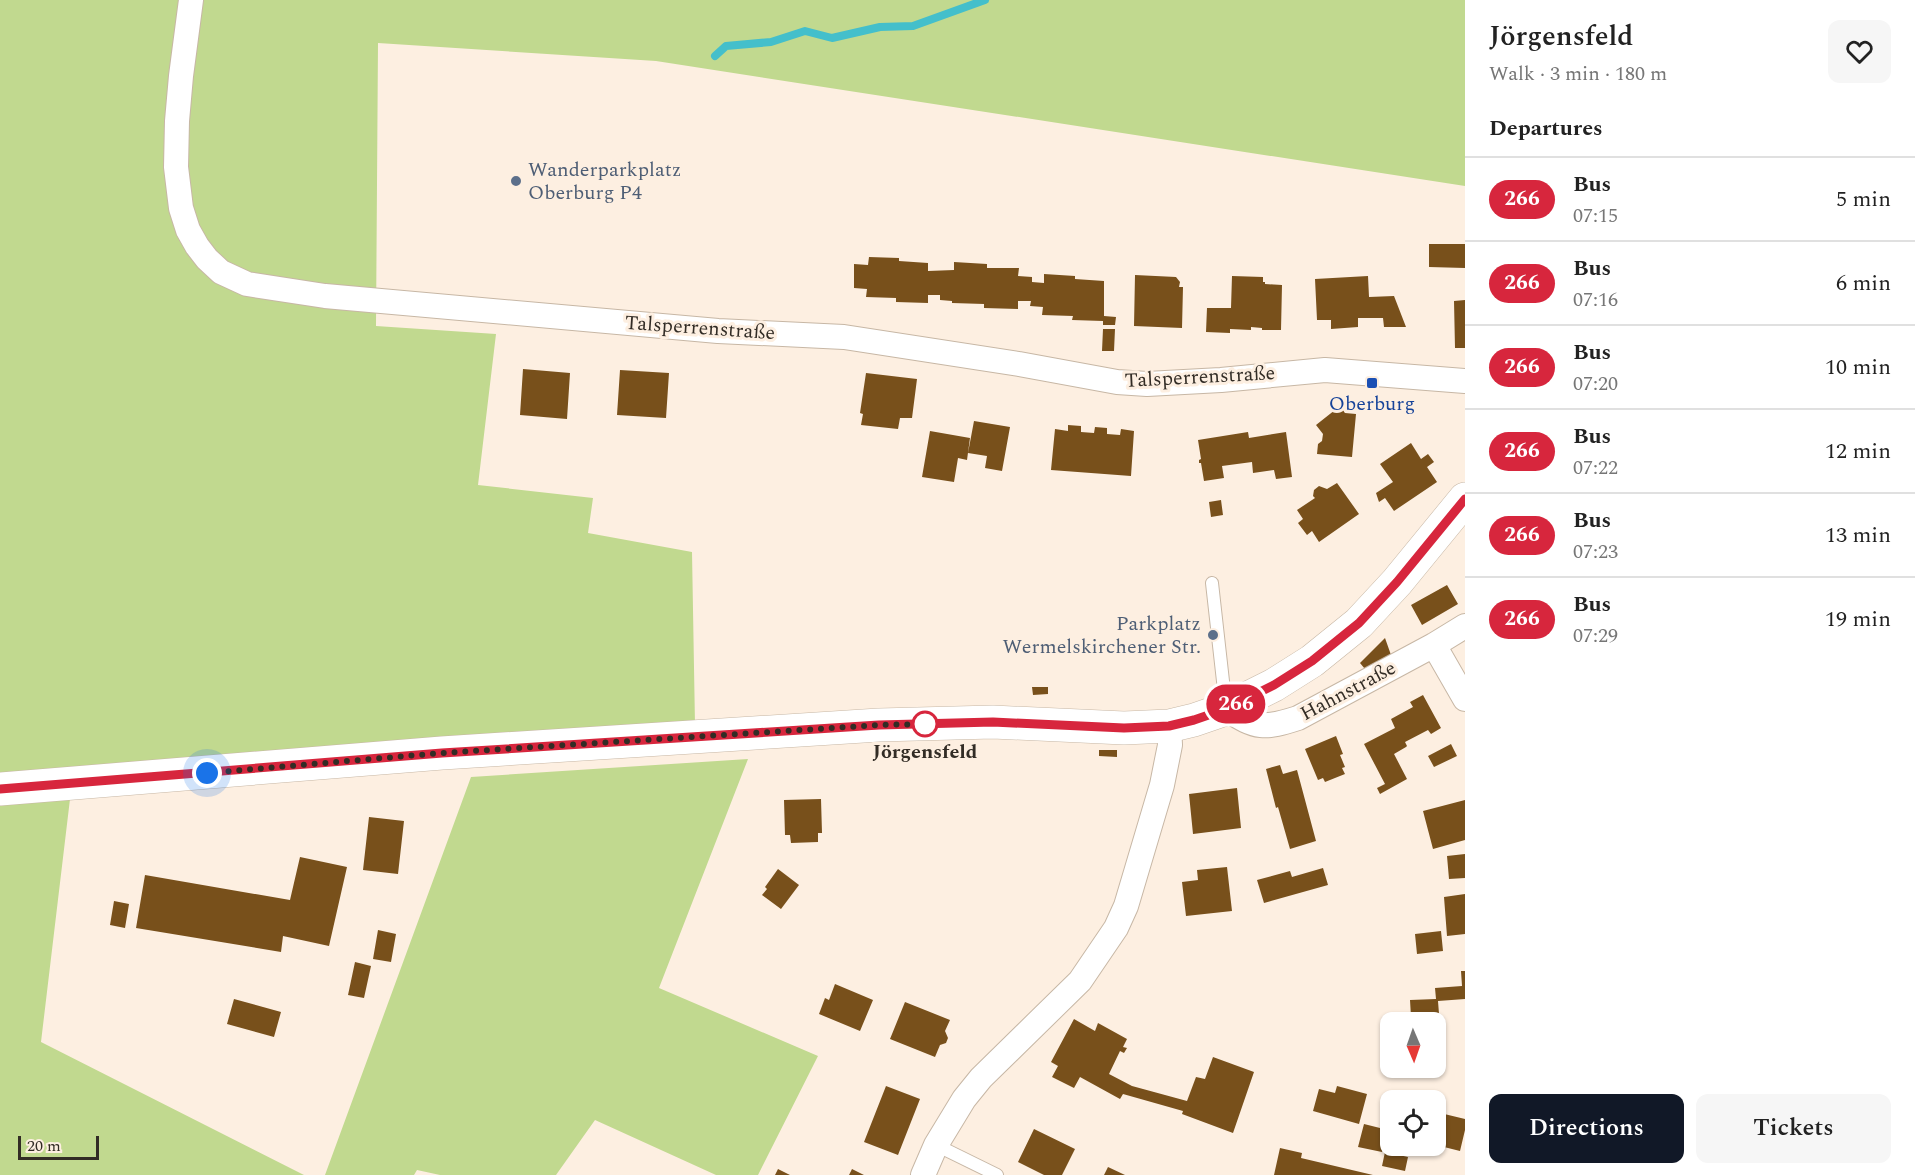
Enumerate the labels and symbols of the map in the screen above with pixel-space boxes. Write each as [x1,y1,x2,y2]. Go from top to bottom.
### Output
place label: Wanderparkplatz Oberburg P4 [528,155,681,208]
marker: Wanderparkplatz Oberburg P4 [509,174,523,188]
street label: Talsperrenstraße [624,308,776,348]
street label: Talsperrenstraße [1124,358,1276,396]
marker: Oberburg [1365,376,1379,390]
place label: Oberburg [1329,389,1415,419]
place label: Parkplatz Wermelskirchener Str. [1003,609,1201,662]
marker: Parkplatz Wermelskirchener Str. [1206,628,1220,642]
street label: Hahnstraße [1295,653,1401,729]
line badge: 266 [1202,684,1270,724]
marker: Jörgensfeld [912,711,938,737]
place label: Jörgensfeld [873,737,978,767]
your location [192,758,222,788]
north arrow [1380,1012,1446,1078]
scale bar [18,1133,99,1160]

